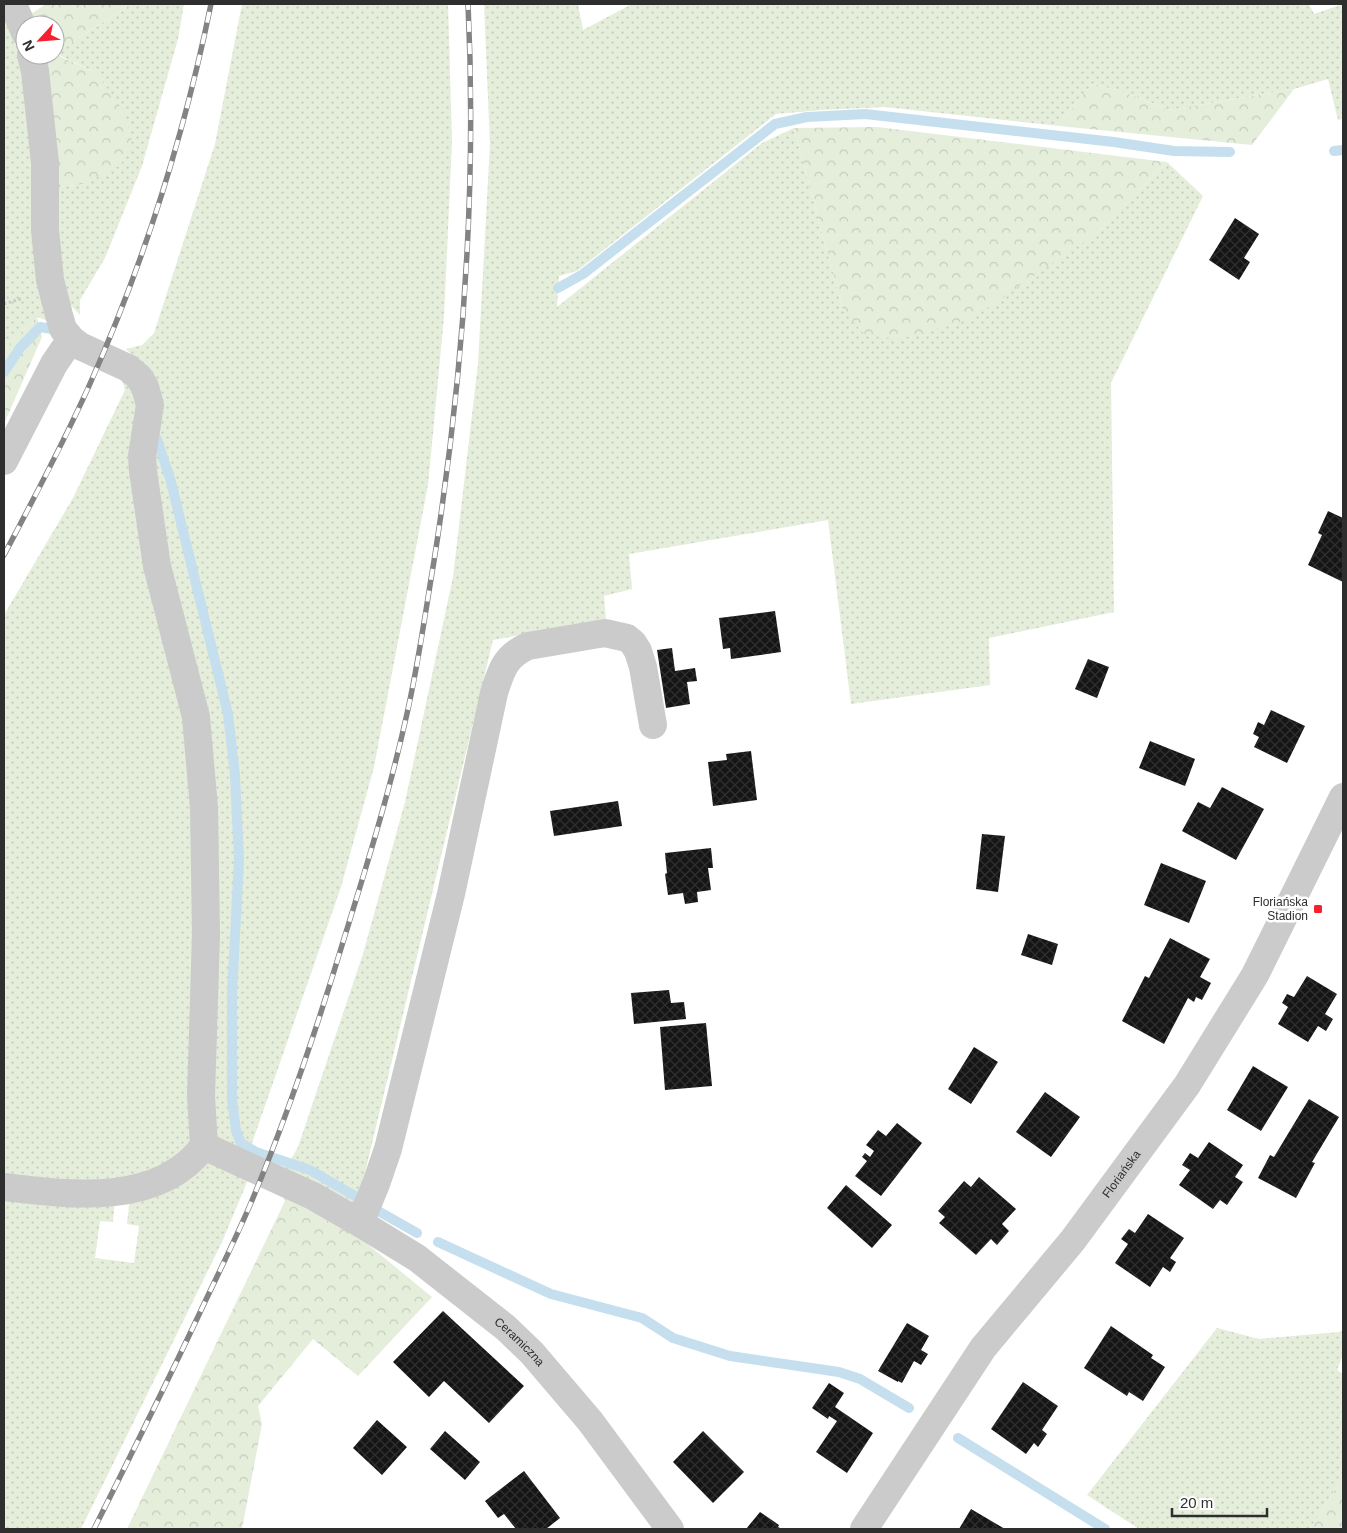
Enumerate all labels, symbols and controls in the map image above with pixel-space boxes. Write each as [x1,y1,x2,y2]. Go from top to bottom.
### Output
north arrow [15,15,65,65]
text: N [19,38,38,54]
place label: Floriańska Stadion [1253,895,1308,923]
marker: Floriańska Stadion [1312,903,1324,915]
street label: Floriańska [1099,1147,1144,1201]
street label: Ceramiczna [492,1315,547,1369]
scale bar [1172,1486,1267,1518]
text: 20 m [1180,1494,1213,1511]

